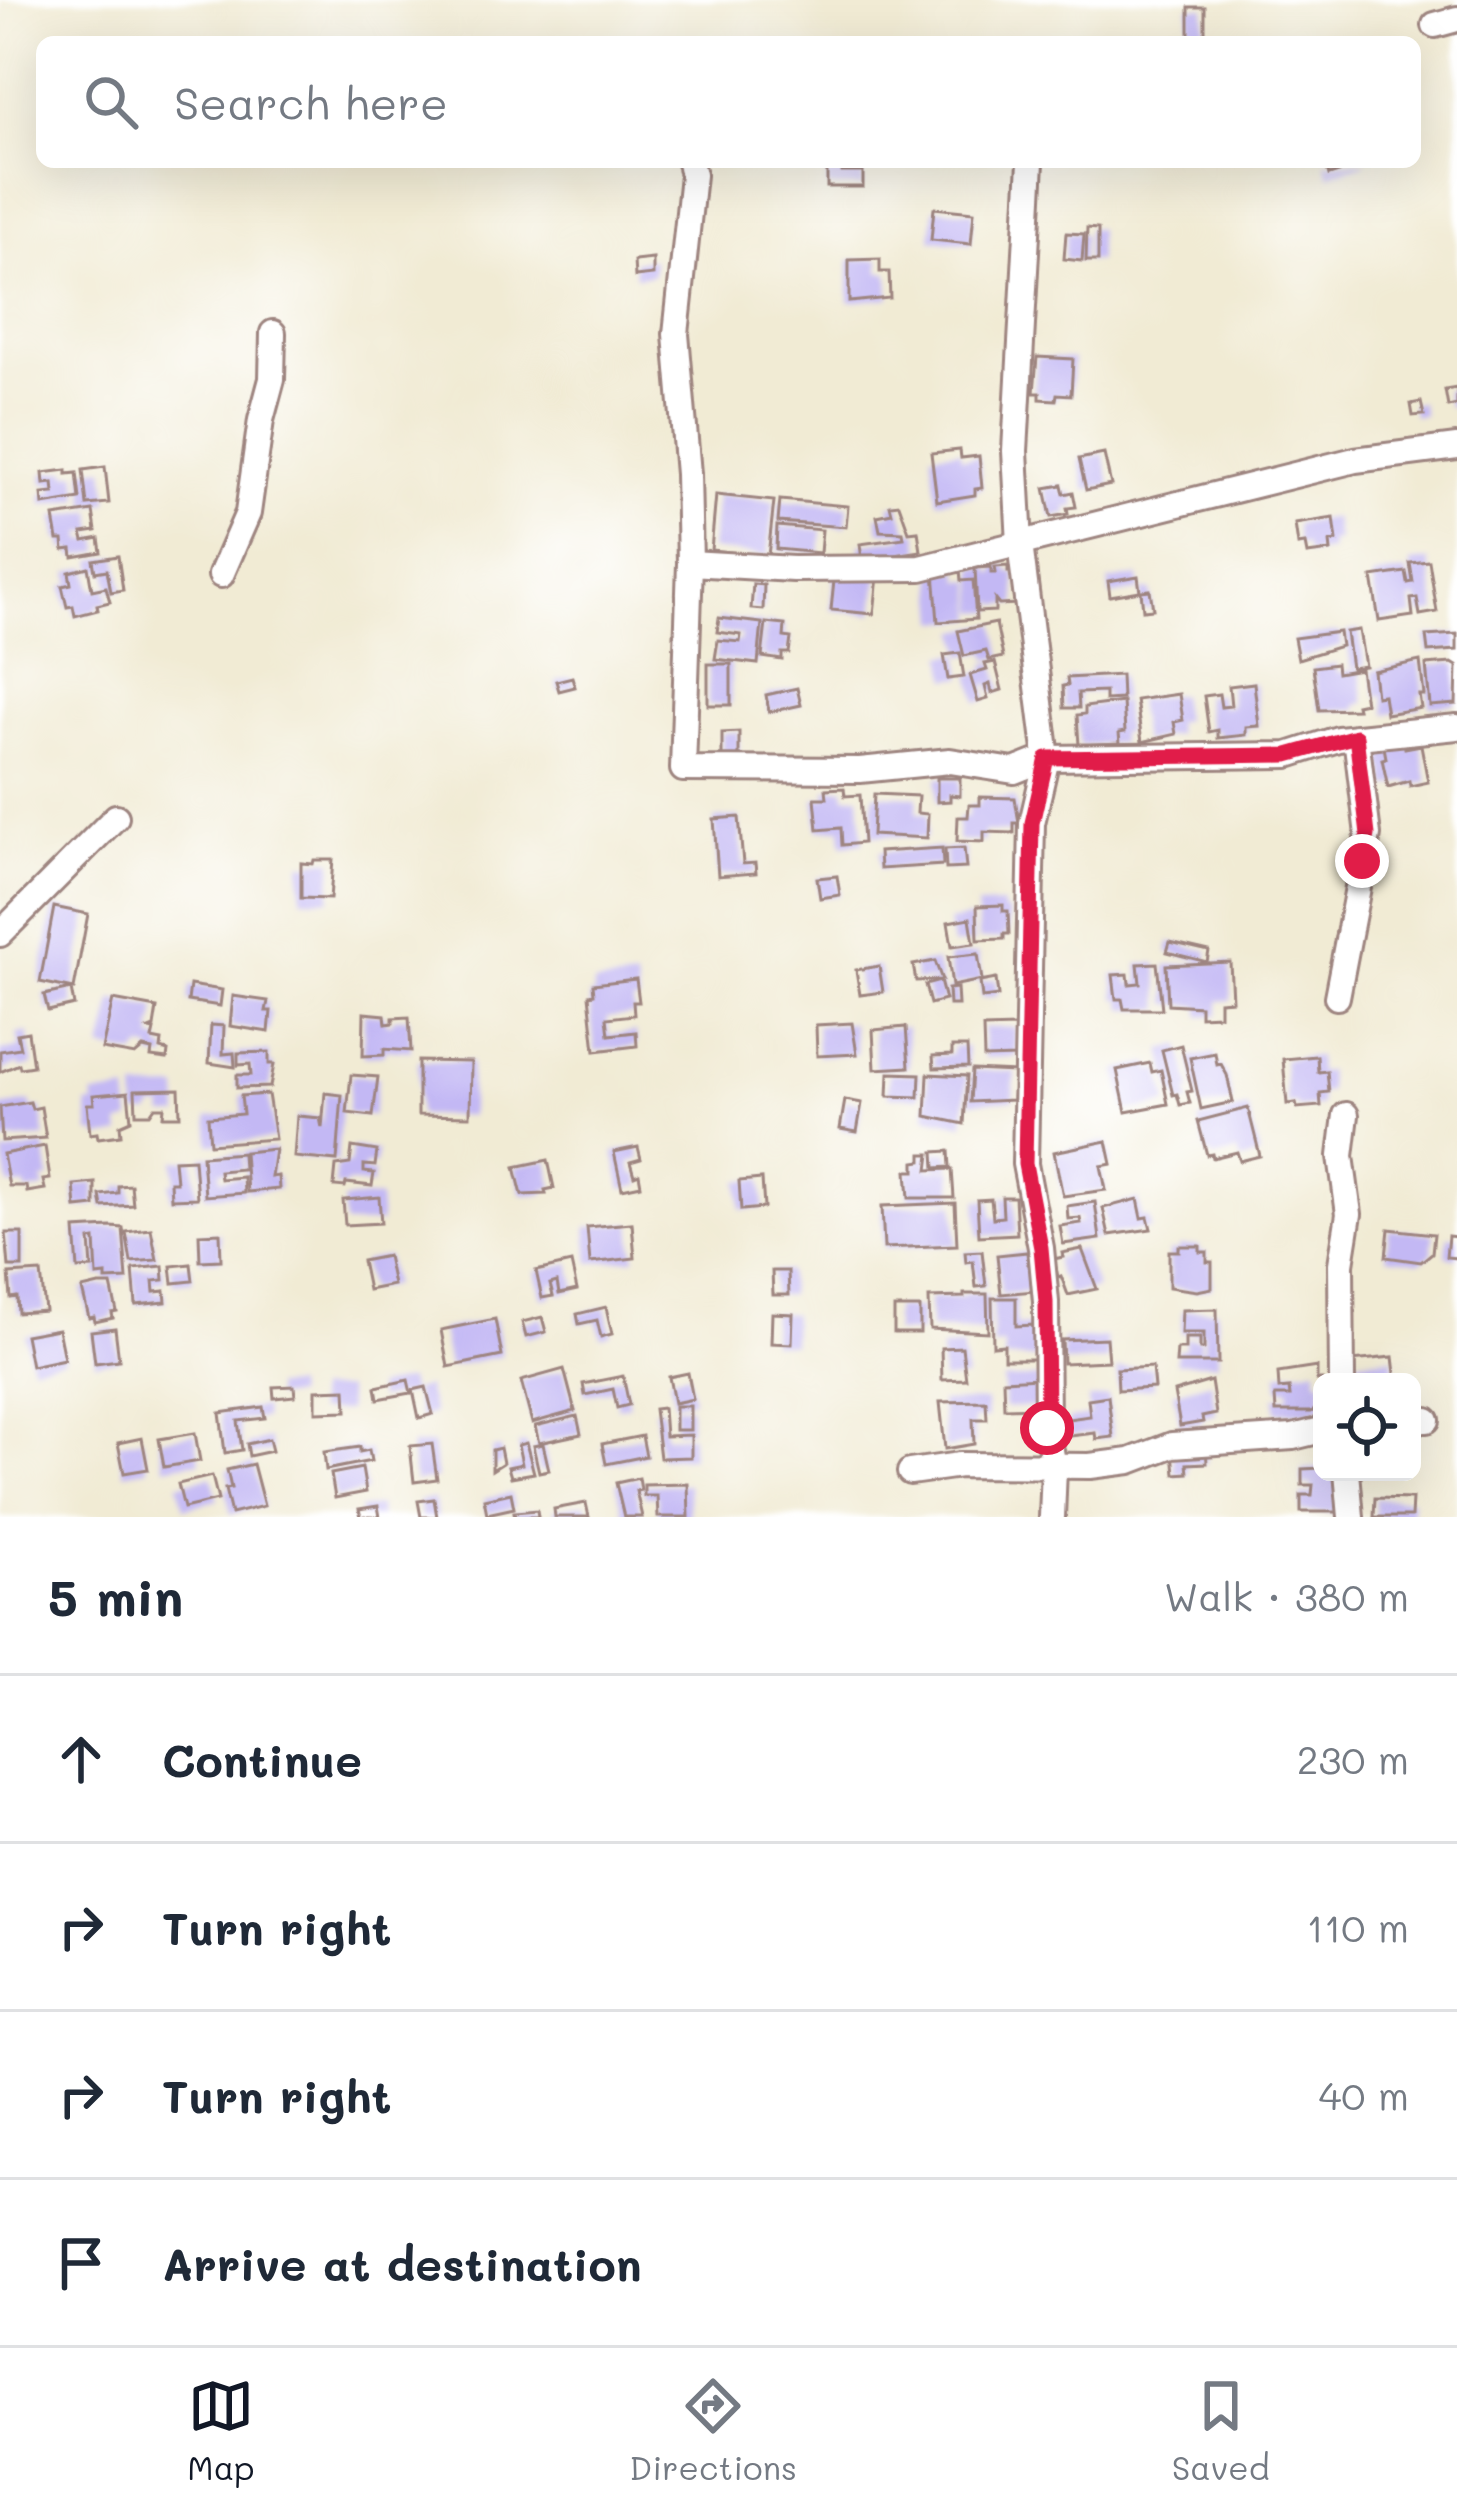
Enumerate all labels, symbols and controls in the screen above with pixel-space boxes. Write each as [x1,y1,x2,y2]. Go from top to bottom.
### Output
search box [36,36,1421,168]
icon: search [78,69,144,135]
text: Search here [174,73,448,131]
route end [1335,834,1389,888]
map controls [1313,1373,1421,1481]
button: locate [1313,1373,1421,1481]
route start [1020,1401,1074,1455]
text: 5 min [48,1562,183,1629]
text: Walk · 380 m [1164,1570,1409,1621]
icon: ahead [48,1726,114,1792]
text: Continue [162,1730,362,1788]
text: 230 m [1297,1733,1409,1784]
icon: right [48,1894,114,1960]
text: Turn right [162,1898,391,1956]
text: 110 m [1307,1901,1409,1952]
icon: right [48,2062,114,2128]
text: Turn right [162,2066,391,2124]
text: 40 m [1318,2069,1409,2120]
icon: arrive [48,2230,114,2296]
text: Arrive at destination [162,2234,642,2292]
tab: Map [187,2373,255,2488]
tab: Directions [629,2373,797,2488]
tab: Saved [1172,2373,1270,2488]

